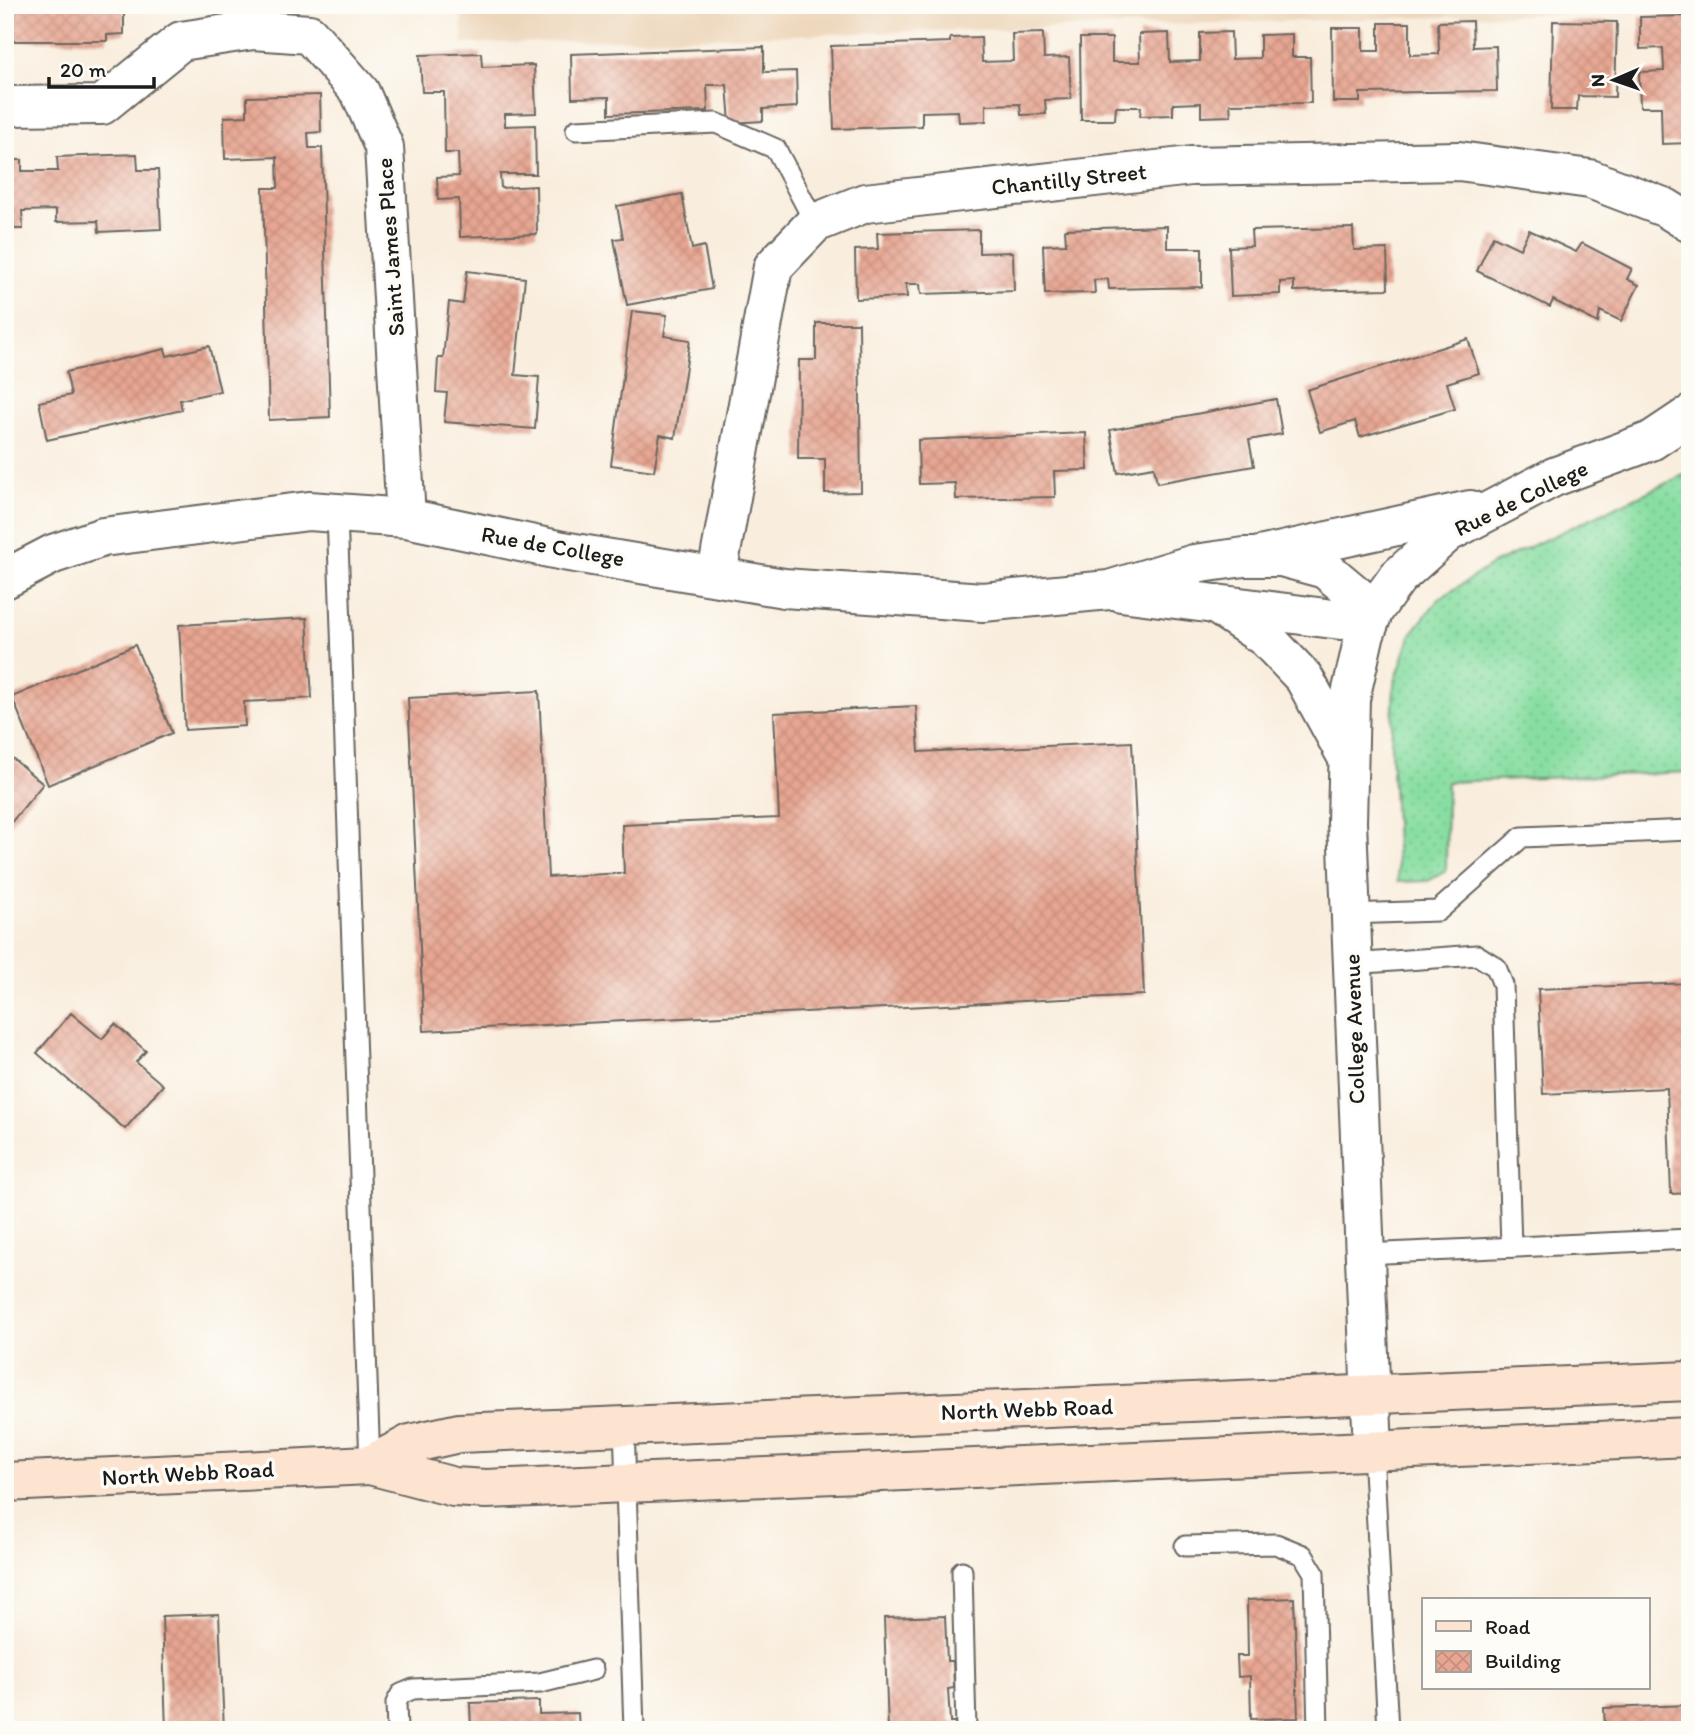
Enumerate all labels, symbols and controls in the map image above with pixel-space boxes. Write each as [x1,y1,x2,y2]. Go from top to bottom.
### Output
scale bar [49,46,154,90]
north arrow [1580,46,1650,116]
text: 20 m [60,57,107,82]
text: N [1586,74,1609,87]
street label: Saint James Place [370,157,410,337]
street label: Chantilly Street [990,157,1148,201]
street label: Rue de College [1450,454,1592,542]
street label: Rue de College [479,520,627,572]
street label: College Avenue [1337,953,1371,1105]
street label: North Webb Road [940,1392,1114,1426]
street label: North Webb Road [101,1454,275,1491]
legend [1422,1598,1650,1690]
text: Road [1485,1614,1531,1639]
text: Building [1485,1648,1561,1673]

